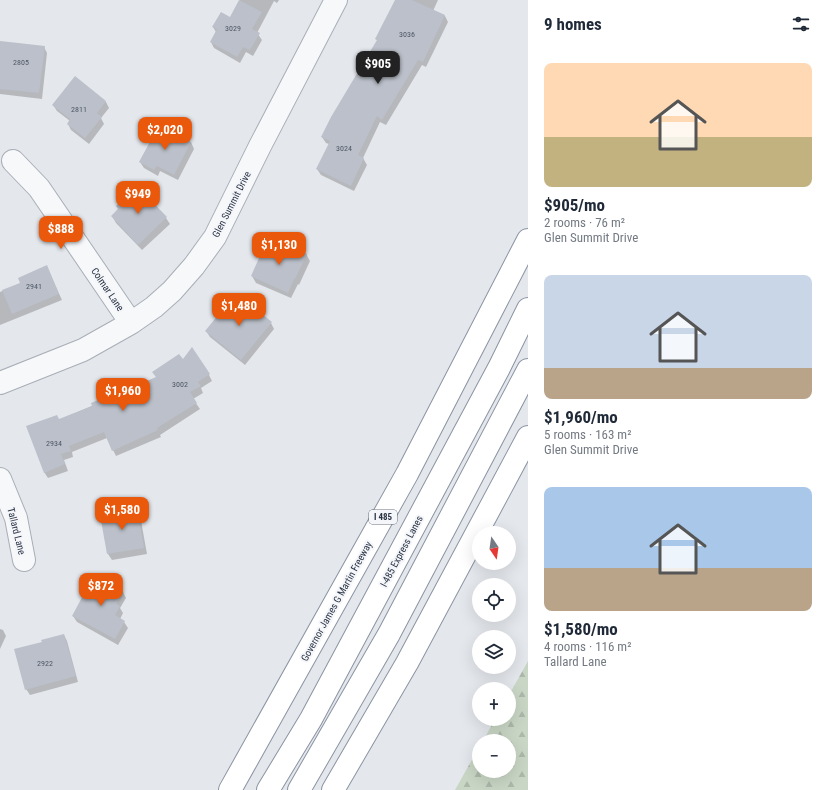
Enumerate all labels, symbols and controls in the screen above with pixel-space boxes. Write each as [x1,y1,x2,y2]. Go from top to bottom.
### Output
icon: filters [790,13,812,35]
text: 9 homes [544,14,602,34]
house number: 3029 [225,24,241,33]
house number: 3036 [399,30,415,39]
pin: $905 [354,51,402,85]
text: $905 [365,56,391,71]
house number: 2805 [13,58,29,67]
icon: home [642,89,714,161]
house number: 2811 [71,105,87,114]
pin: $2,020 [132,117,198,151]
text: $2,020 [147,122,183,137]
house number: 3024 [336,144,352,153]
street label: Glen Summit Drive [210,169,253,239]
pin: $949 [114,181,162,215]
text: $949 [125,186,151,201]
text: $905/mo [544,195,605,215]
text: 2 rooms · 76 m² [544,215,625,230]
pin: $888 [37,216,85,250]
text: $888 [48,221,74,236]
text: Glen Summit Drive [544,230,638,245]
pin: $1,130 [246,232,312,266]
text: $1,130 [261,237,297,252]
street label: Colmar Lane [89,266,126,313]
house number: 2941 [26,282,42,291]
pin: $1,480 [206,293,272,327]
text: $1,480 [221,298,257,313]
icon: home [642,301,714,373]
pin: $1,960 [90,378,156,412]
house number: 3002 [172,380,188,389]
text: $1,960 [105,383,141,398]
text: $1,960/mo [544,407,618,427]
text: 5 rooms · 163 m² [544,427,631,442]
house number: 2934 [46,439,62,448]
text: Glen Summit Drive [544,442,638,457]
pin: $1,580 [89,497,155,531]
text: $1,580 [104,502,140,517]
street label: Tallard Lane [5,506,28,556]
road number: I 485 [369,510,397,524]
street label: I-485 Express Lanes [378,513,425,589]
icon: home [642,513,714,585]
north arrow [472,526,516,570]
map controls [472,526,516,778]
street label: Governor James G Martin Freeway [299,539,374,663]
pin: $872 [77,573,125,607]
text: $872 [88,578,114,593]
button: locate [472,578,516,622]
text: $1,580/mo [544,619,618,639]
button: layers [472,630,516,674]
text: 4 rooms · 116 m² [544,639,631,654]
text: Tallard Lane [544,654,607,669]
house number: 2922 [37,659,53,668]
button: + [472,682,516,726]
button: − [472,734,516,778]

